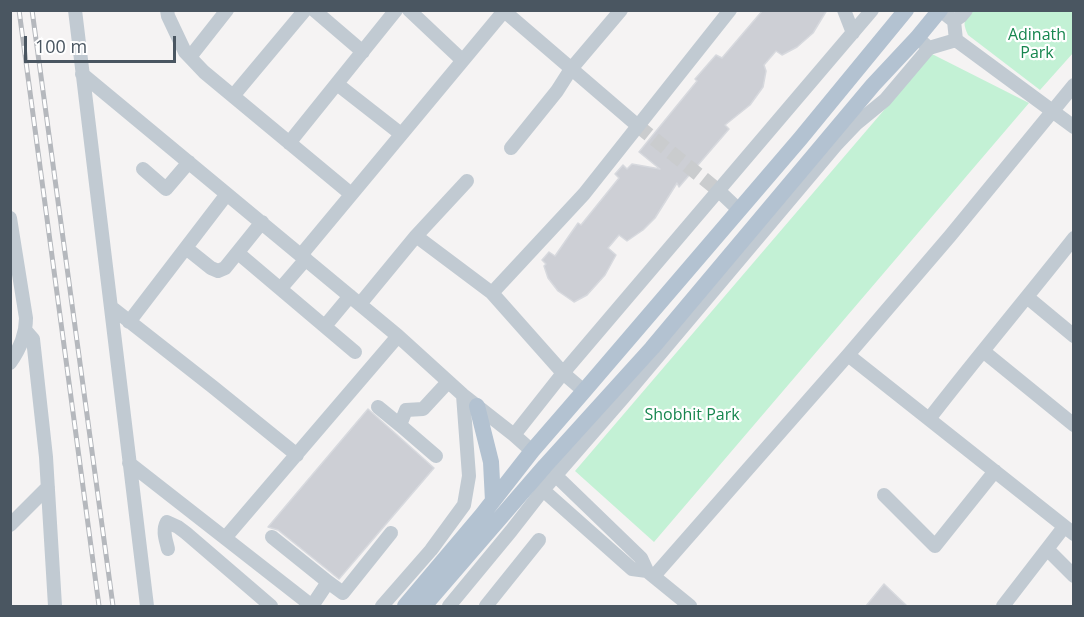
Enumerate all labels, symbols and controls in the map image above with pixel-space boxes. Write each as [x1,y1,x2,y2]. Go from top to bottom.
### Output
scale bar [27,24,178,62]
park label: Adinath Park [1008,25,1066,63]
text: 100 m [35,34,87,58]
park label: Shobhit Park [644,405,740,425]

